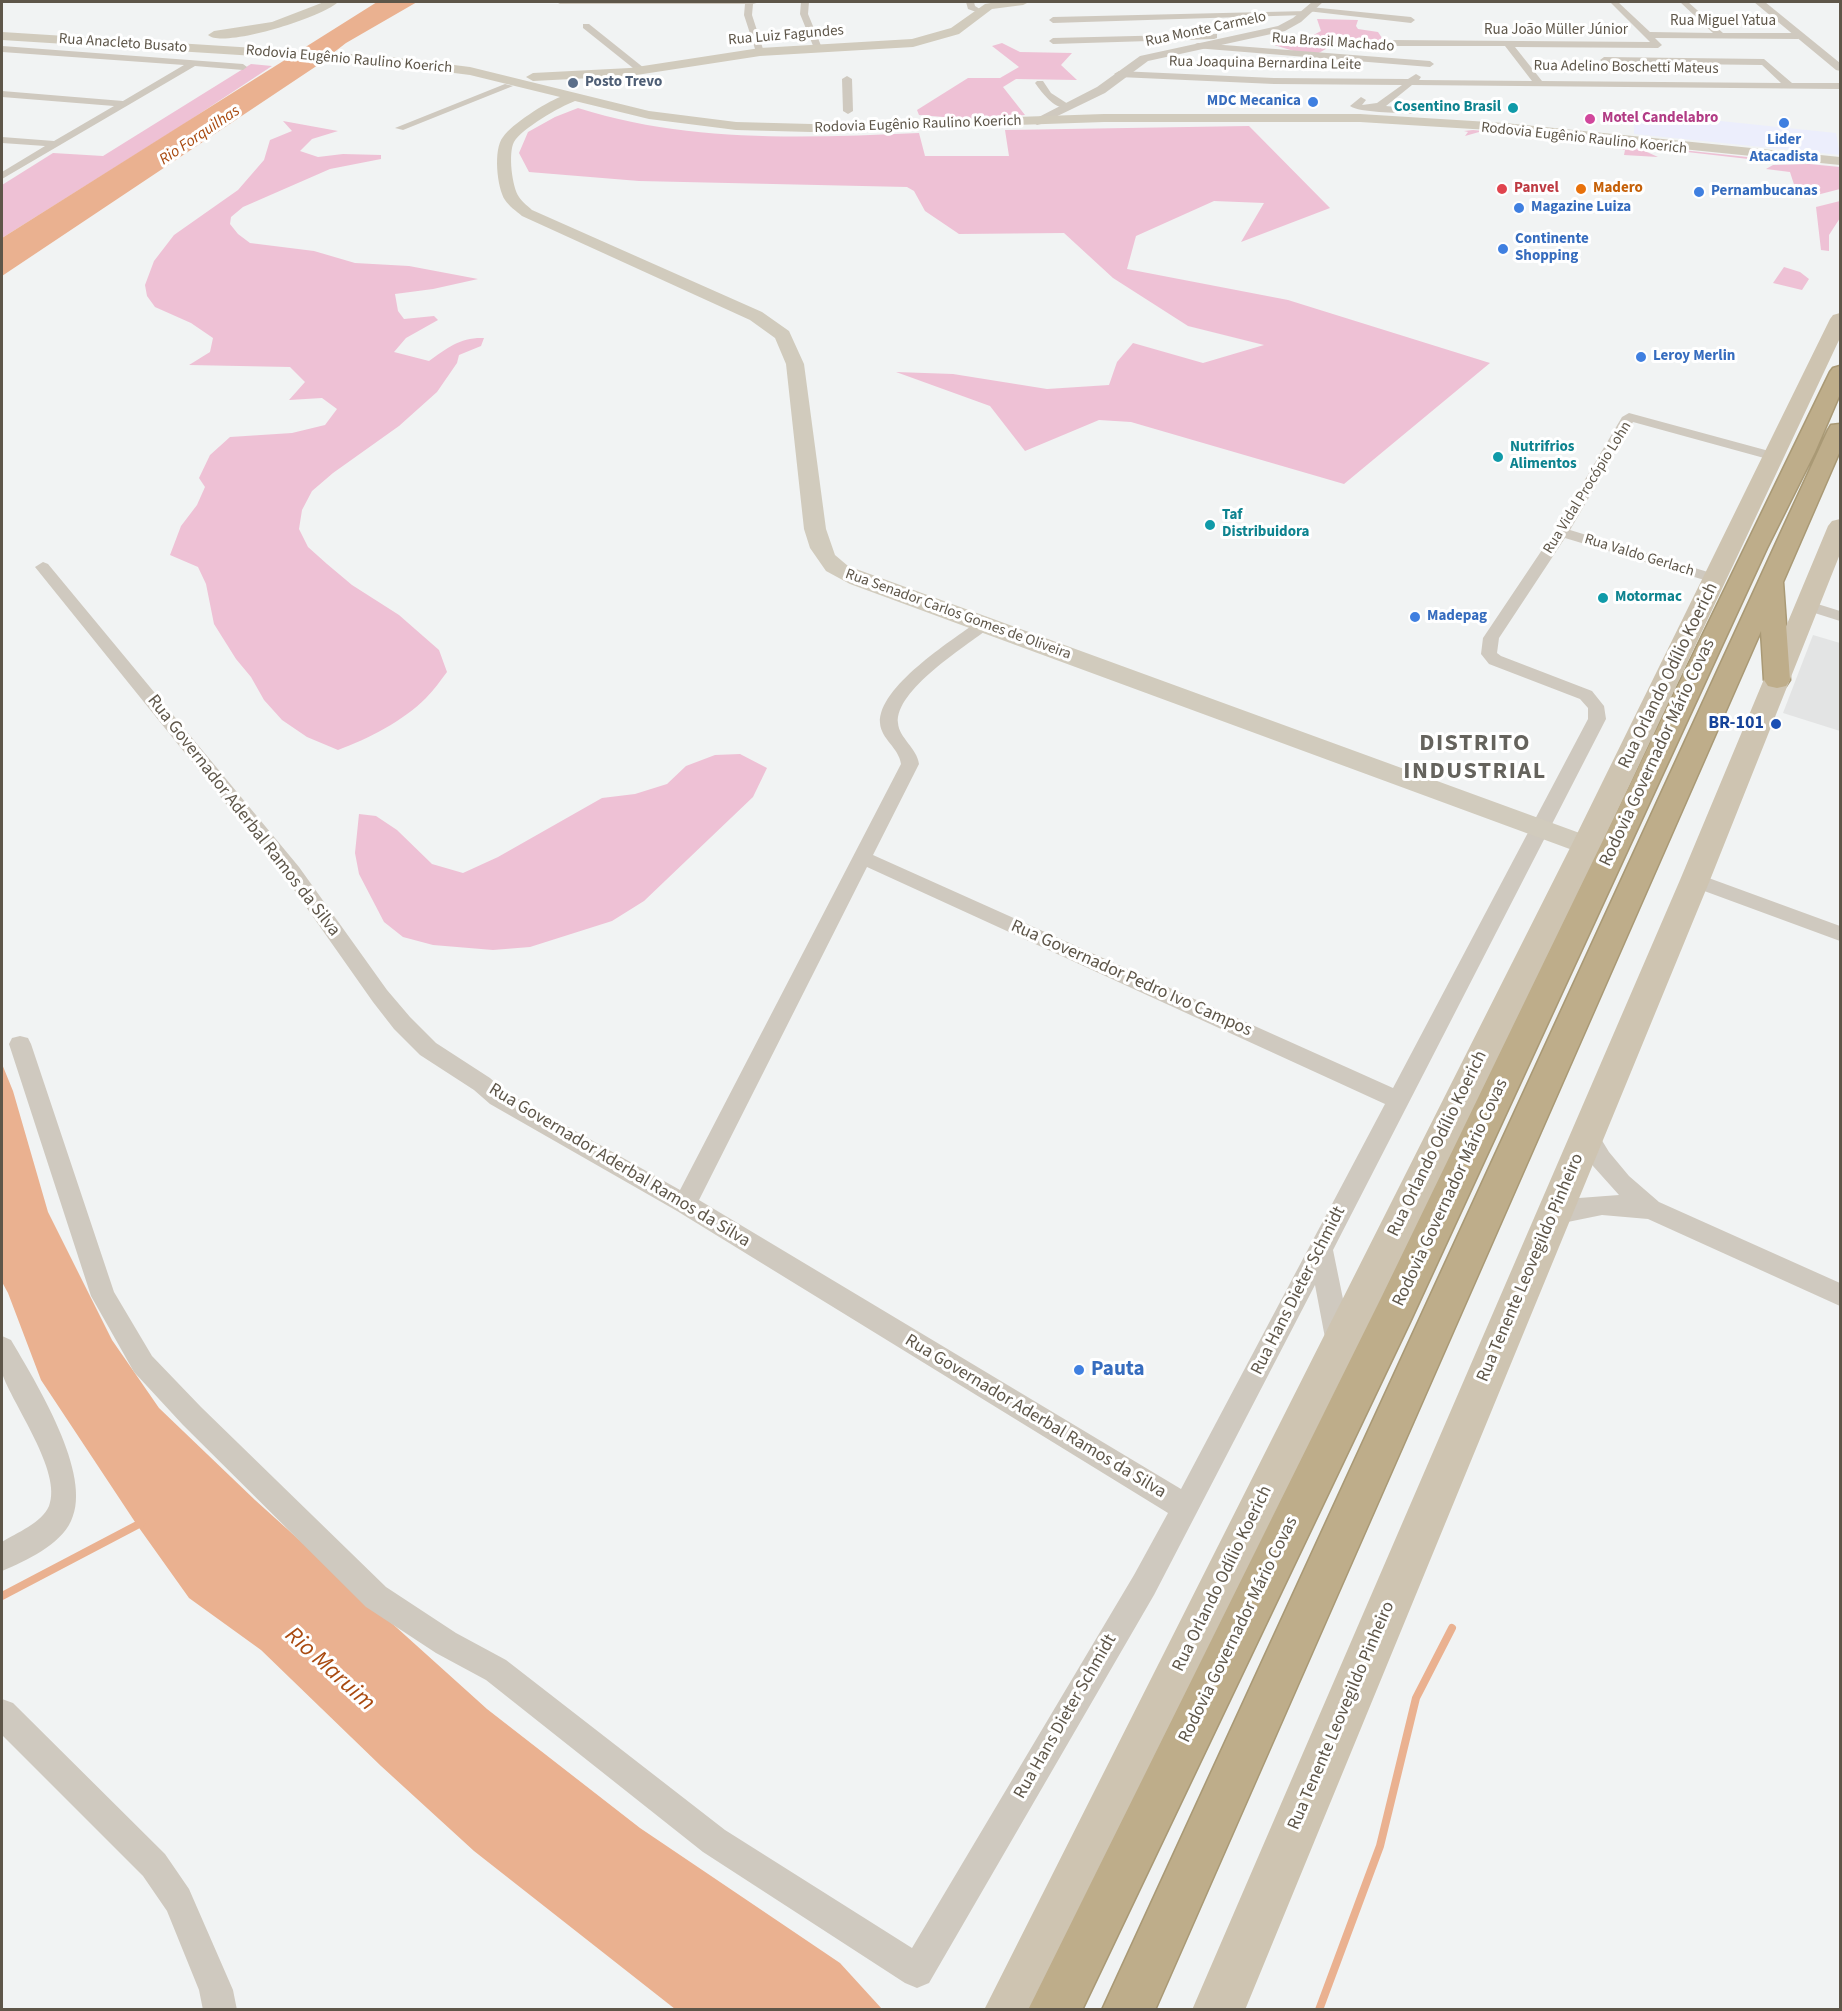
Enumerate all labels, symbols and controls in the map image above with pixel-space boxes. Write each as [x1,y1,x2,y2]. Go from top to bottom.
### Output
street label: Rua Monte Carmelo [1144,8,1268,52]
street label: Rua Miguel Yatua [1670,13,1776,31]
street label: Rua Luiz Fagundes [727,22,845,50]
street label: Rua João Müller Júnior [1484,22,1628,40]
street label: Rua Brasil Machado [1271,30,1395,56]
street label: Rua Anacleto Busato [58,31,188,57]
street label: Rodovia Eugênio Raulino Koerich [245,42,453,78]
street label: Rua Joaquina Bernardina Leite [1169,53,1361,75]
street label: Rua Adelino Boschetti Mateus [1533,57,1719,79]
place label: Posto Trevo [585,74,662,92]
marker: Posto Trevo [566,76,580,90]
place label: MDC Mecanica [1207,93,1301,111]
marker: MDC Mecanica [1306,95,1320,109]
place label: Cosentino Brasil [1394,99,1501,117]
marker: Cosentino Brasil [1506,101,1520,115]
water label: Rio Forquilhas [156,102,244,170]
place label: Motel Candelabro [1602,110,1718,128]
street label: Rodovia Eugênio Raulino Koerich [814,112,1022,138]
marker: Motel Candelabro [1583,112,1597,126]
marker: Lider Atacadista [1777,116,1791,130]
street label: Rodovia Eugênio Raulino Koerich [1480,119,1688,159]
place label: Lider Atacadista [1750,132,1818,167]
place label: Panvel [1514,180,1559,198]
place label: Madero [1593,180,1643,198]
marker: Panvel [1495,182,1509,196]
marker: Madero [1574,182,1588,196]
place label: Pernambucanas [1711,183,1818,201]
marker: Pernambucanas [1692,185,1706,199]
place label: Magazine Luiza [1531,199,1631,217]
marker: Magazine Luiza [1512,201,1526,215]
place label: Continente Shopping [1515,231,1589,266]
marker: Continente Shopping [1496,242,1510,256]
place label: Leroy Merlin [1653,348,1735,366]
marker: Leroy Merlin [1634,350,1648,364]
street label: Rua Vidal Procópio Lohn [1540,419,1636,557]
place label: Nutrifrios Alimentos [1510,439,1577,474]
marker: Nutrifrios Alimentos [1491,450,1505,464]
place label: Taf Distribuidora [1222,507,1309,542]
marker: Taf Distribuidora [1203,518,1217,532]
street label: Rua Valdo Gerlach [1582,531,1696,581]
street label: Rua Senador Carlos Gomes de Oliveira [843,566,1073,664]
street label: Rua Orlando Odílio Koerich [1615,580,1723,772]
place label: Motormac [1615,589,1682,607]
marker: Motormac [1596,591,1610,605]
place label: Madepag [1427,608,1487,626]
marker: Madepag [1408,610,1422,624]
street label: Rodovia Governador Mário Covas [1596,636,1720,870]
street label: Rua Governador Aderbal Ramos da Silva [142,691,344,941]
place label: BR-101 [1708,713,1764,735]
marker: BR-101 [1769,717,1783,731]
district label: DISTRITO INDUSTRIAL [1403,731,1547,787]
street label: Rua Governador Pedro Ivo Campos [1007,916,1255,1042]
street label: Rua Orlando Odílio Koerich [1384,1048,1492,1240]
street label: Rodovia Governador Mário Covas [1389,1076,1513,1310]
street label: Rua Governador Aderbal Ramos da Silva [484,1079,754,1253]
street label: Rua Tenente Leovegildo Pinheiro [1473,1150,1589,1386]
street label: Rua Hans Dieter Schmidt [1247,1203,1351,1379]
street label: Rua Governador Aderbal Ramos da Silva [900,1330,1170,1504]
place label: Pauta [1091,1357,1144,1383]
marker: Pauta [1072,1363,1086,1377]
street label: Rua Orlando Odílio Koerich [1169,1483,1277,1675]
street label: Rodovia Governador Mário Covas [1175,1514,1303,1746]
street label: Rua Tenente Leovegildo Pinheiro [1284,1598,1400,1834]
water label: Rio Maruim [278,1622,380,1718]
street label: Rua Hans Dieter Schmidt [1010,1631,1122,1803]

